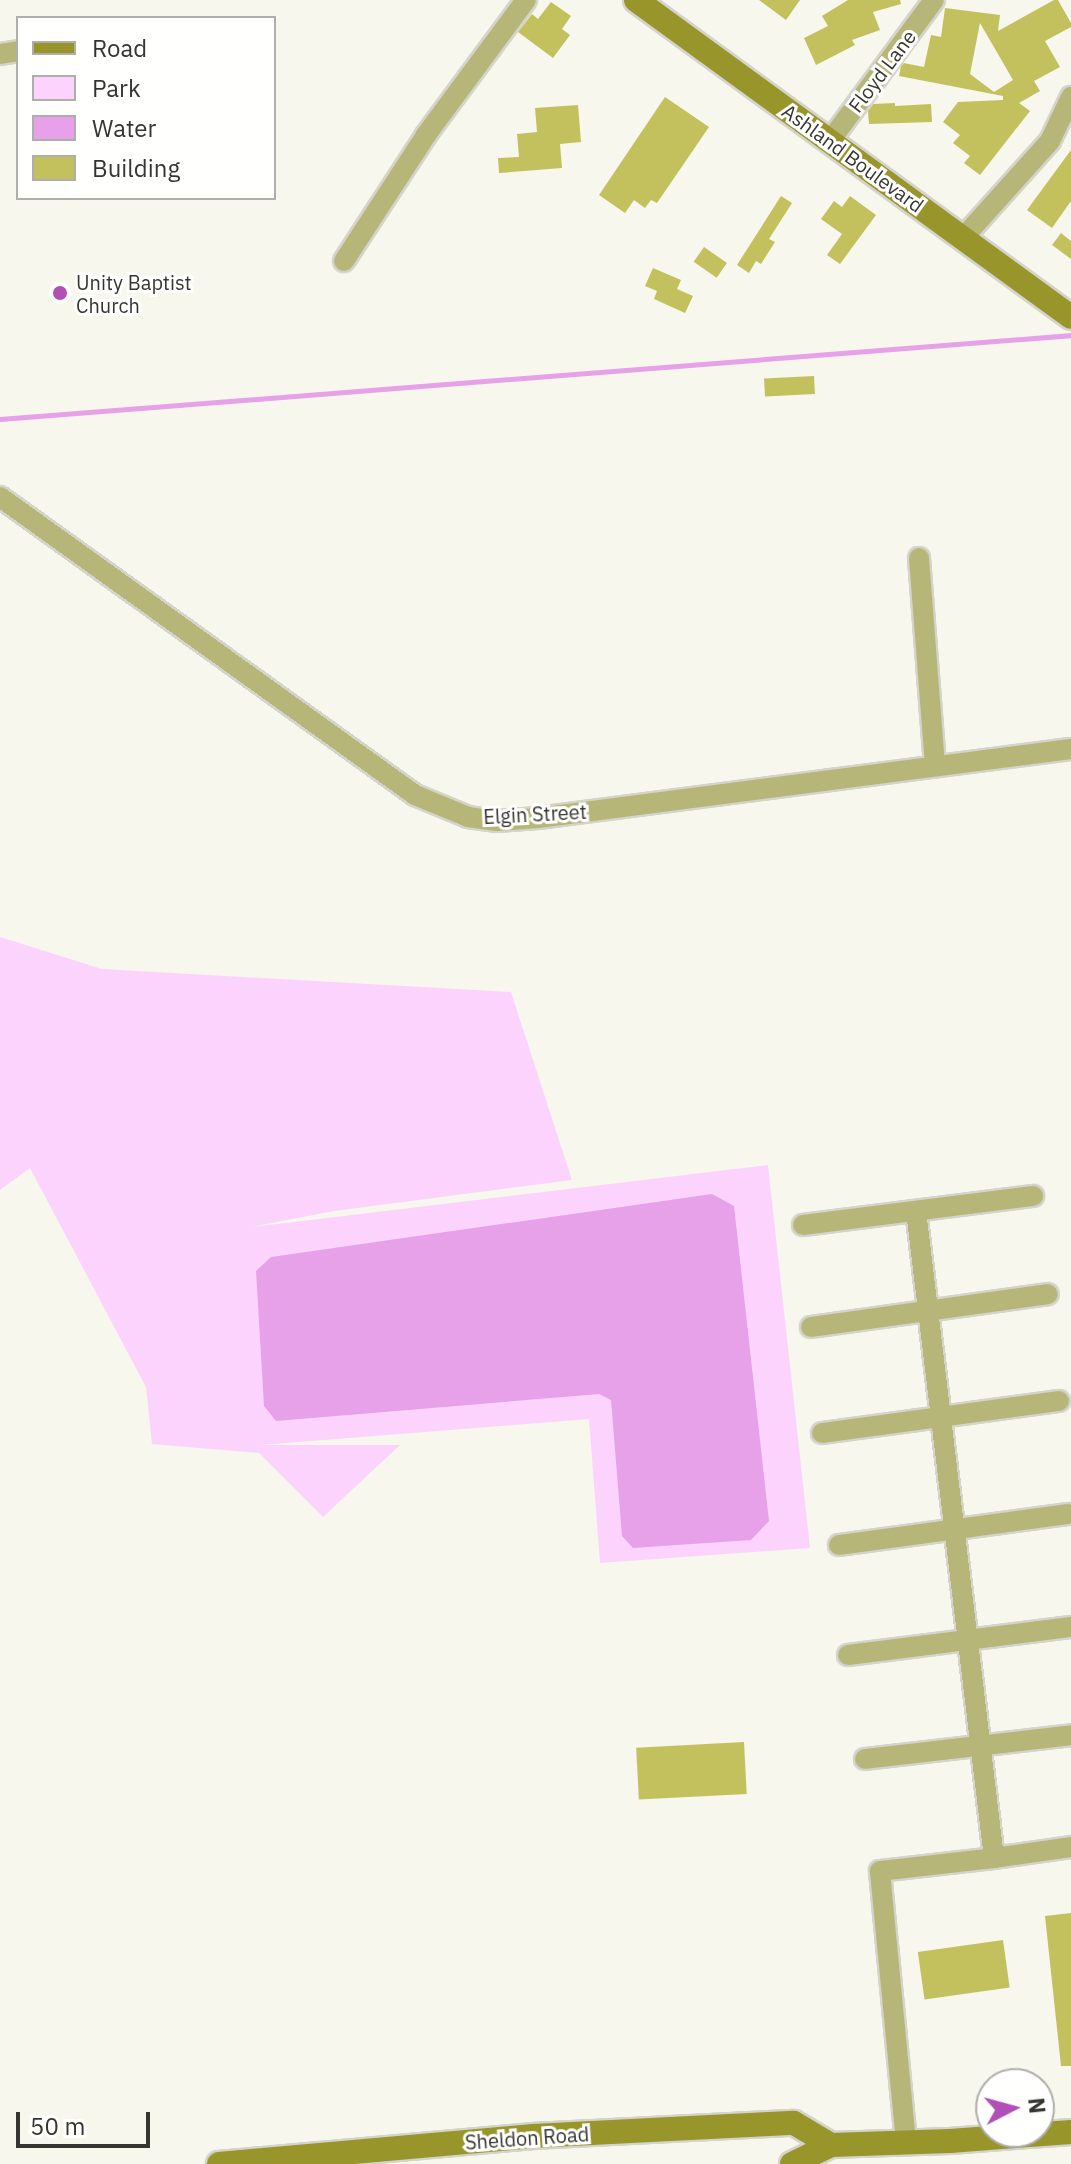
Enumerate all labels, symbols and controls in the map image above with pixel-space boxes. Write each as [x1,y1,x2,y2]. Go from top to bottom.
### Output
legend [16,16,276,200]
street label: Floyd Lane [843,25,921,117]
text: Road [92,32,147,64]
text: Park [92,72,141,104]
street label: Ashland Boulevard [778,99,928,217]
text: Water [92,112,156,144]
text: Building [92,152,180,184]
place label: Unity Baptist Church [76,270,191,317]
marker: Unity Baptist Church [51,284,69,302]
street label: Elgin Street [483,799,587,829]
north arrow [975,2068,1055,2148]
scale bar [20,2096,154,2146]
text: N [1022,2096,1053,2115]
text: 50 m [30,2110,85,2142]
street label: Sheldon Road [464,2122,590,2154]

